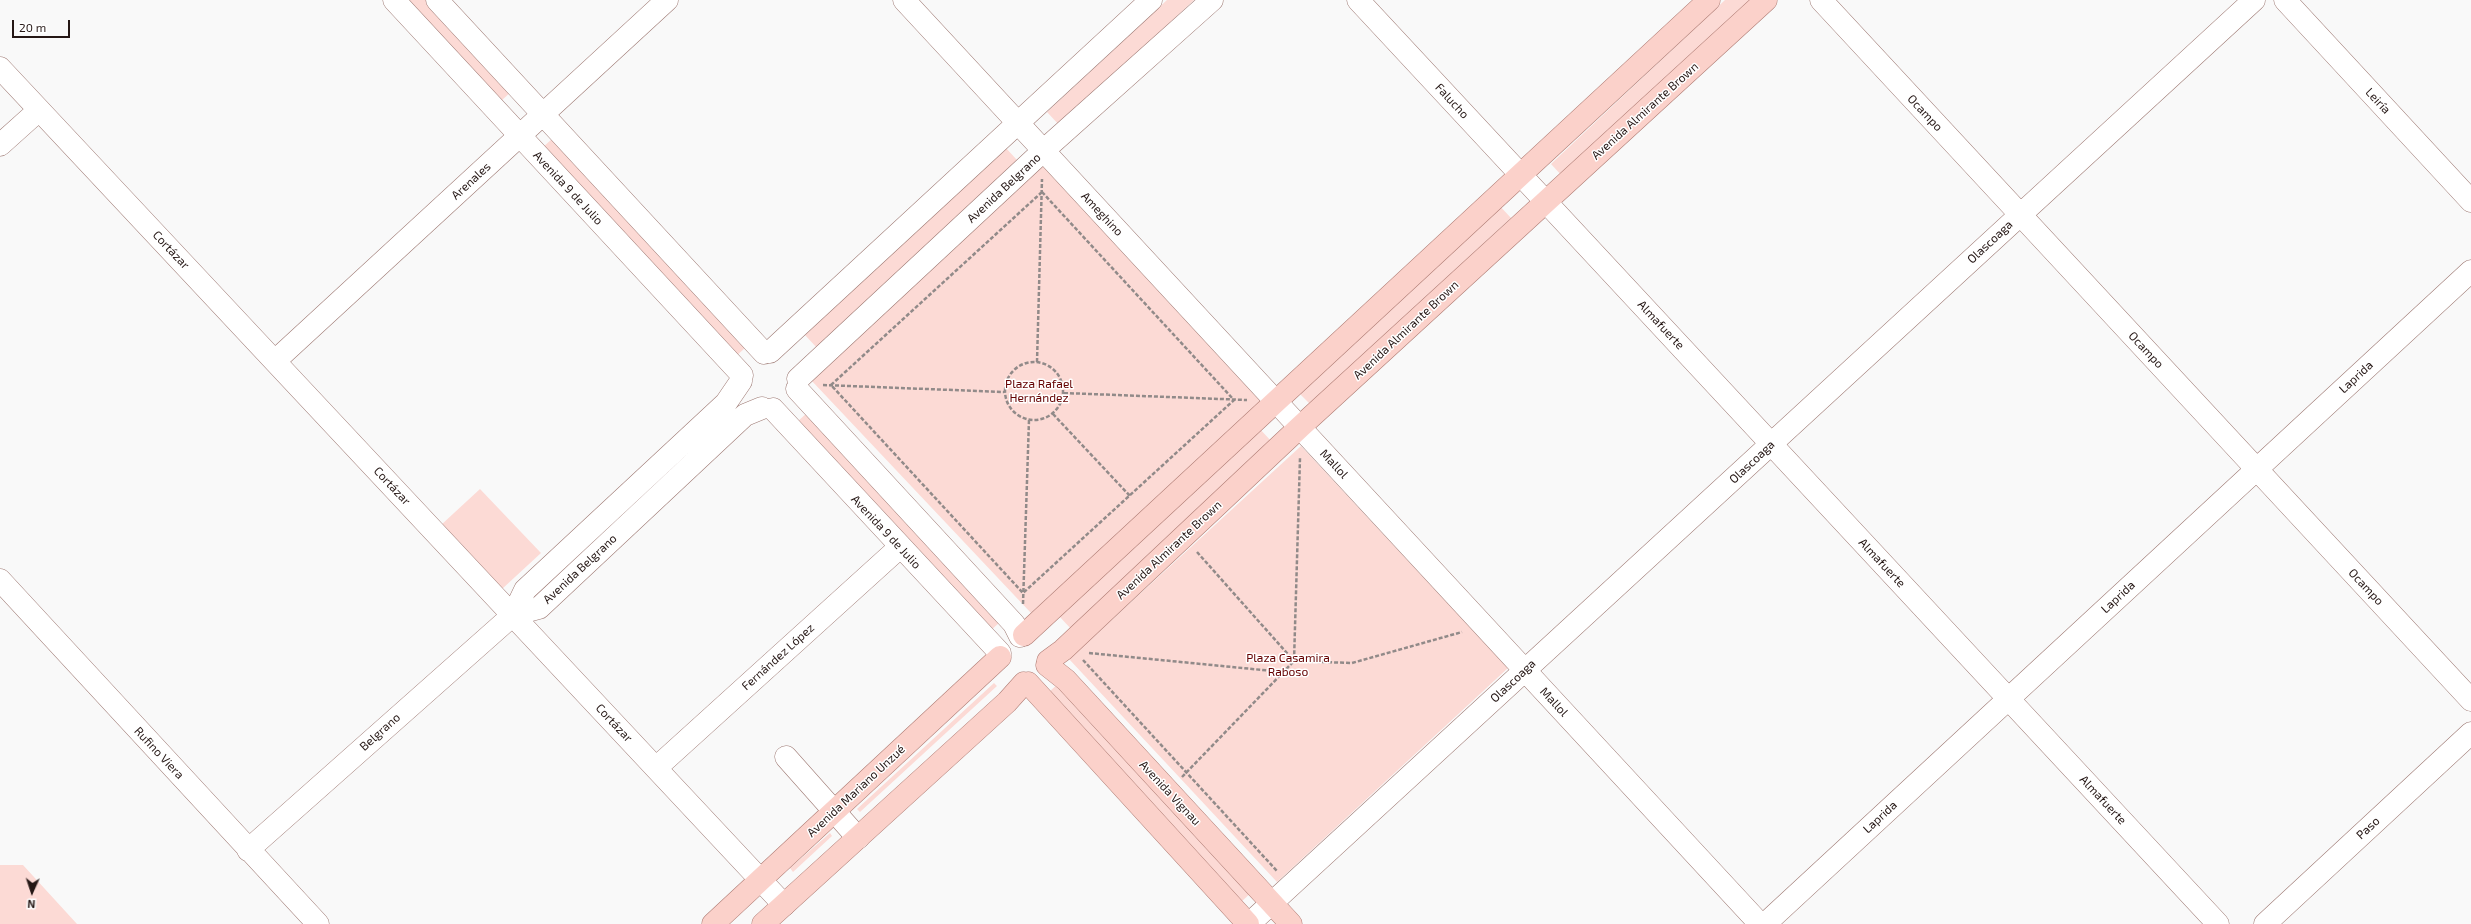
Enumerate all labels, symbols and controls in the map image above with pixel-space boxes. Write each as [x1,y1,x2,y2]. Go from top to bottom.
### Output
scale bar [14,12,72,38]
text: 20 m [19,20,46,34]
street label: Avenida Almirante Brown [1589,59,1701,163]
street label: Falucho [1432,80,1472,122]
street label: Leiría [2363,85,2393,117]
street label: Ocampo [1904,92,1946,134]
street label: Avenida 9 de Julio [530,148,606,228]
street label: Avenida Belgrano [964,150,1044,226]
street label: Arenales [448,159,494,203]
street label: Ameghino [1078,189,1126,239]
street label: Olascoaga [1964,217,2016,267]
street label: Cortázar [150,228,192,272]
street label: Avenida Almirante Brown [1350,278,1462,382]
street label: Almafuerte [1635,297,1687,353]
street label: Ocampo [2125,329,2167,371]
street label: Laprida [2336,358,2376,396]
park label: Plaza Rafael Hernández [1005,377,1073,405]
street label: Olascoaga [1726,437,1778,487]
street label: Mallol [1317,446,1351,482]
street label: Cortázar [371,464,413,508]
street label: Avenida 9 de Julio [848,492,924,572]
street label: Avenida Almirante Brown [1113,498,1225,602]
street label: Avenida Belgrano [540,531,620,607]
street label: Almafuerte [1856,535,1908,591]
street label: Ocampo [2345,566,2387,608]
street label: Laprida [2098,578,2138,616]
street label: Fernández López [739,621,817,693]
park label: Plaza Casamira Raboso [1246,651,1330,679]
street label: Olascoaga [1487,656,1539,706]
street label: Mallol [1537,684,1571,720]
street label: Cortázar [593,701,635,745]
street label: Belgrano [357,710,403,754]
street label: Rufino Viera [131,724,187,782]
street label: Avenida Mariano Unzué [804,742,908,840]
street label: Avenida Vignau [1136,758,1204,828]
street label: Almafuerte [2077,772,2129,828]
street label: Laprida [1860,798,1900,836]
street label: Paso [2353,814,2383,842]
north arrow [12,872,52,912]
text: N [27,898,36,911]

